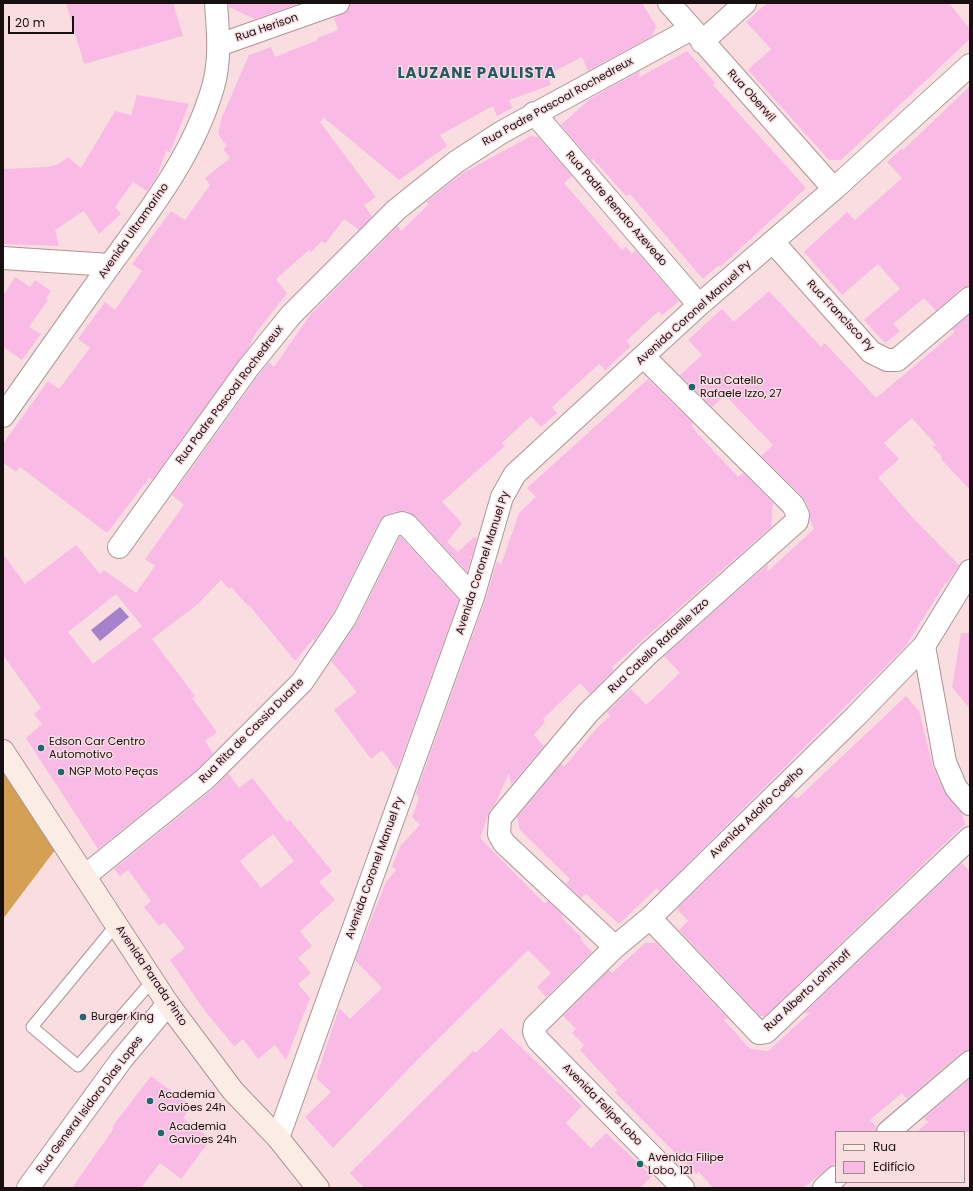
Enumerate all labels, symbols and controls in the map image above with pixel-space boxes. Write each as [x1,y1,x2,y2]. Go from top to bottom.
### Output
scale bar [10,8,76,34]
street label: Rua Herison [234,11,300,45]
text: 20 m [15,14,45,31]
street label: Rua Padre Pascoal Rochedreux [480,55,636,149]
district label: LAUZANE PAULISTA [397,65,557,83]
street label: Rua Oberwil [724,67,778,125]
street label: Rua Padre Renato Azevedo [563,149,669,269]
street label: Avenida Ultramarino [96,181,172,281]
street label: Avenida Coronel Manuel Py [634,258,754,368]
street label: Rua Francisco Py [804,278,876,354]
street label: Rua Padre Pascoal Rochedreux [173,323,287,467]
place label: Rua Catello Rafaele Izzo, 27 [700,374,782,400]
marker: Rua Catello Rafaele Izzo, 27 [687,382,697,392]
street label: Avenida Coronel Manuel Py [454,490,512,636]
street label: Rua Catello Rafaelle Izzo [606,596,712,696]
street label: Rua Rita de Cassia Duarte [197,676,307,786]
place label: Edson Car Centro Automotivo [49,735,145,761]
marker: Edson Car Centro Automotivo [36,743,46,753]
place label: NGP Moto Peças [69,765,158,779]
street label: Avenida Adolfo Coelho [707,765,807,861]
marker: NGP Moto Peças [56,767,66,777]
street label: Avenida Coronel Manuel Py [343,795,407,941]
street label: Avenida Parada Pinto [112,923,190,1029]
street label: Rua Alberto Lohnhoff [762,947,854,1035]
place label: Burger King [91,1010,154,1024]
marker: Burger King [78,1012,88,1022]
street label: Rua General Isidoro Dias Lopes [34,1034,146,1176]
street label: Avenida Felipe Lobo [559,1061,645,1149]
place label: Academia Gaviões 24h [158,1088,226,1114]
marker: Academia Gaviões 24h [145,1096,155,1106]
place label: Academia Gavioes 24h [169,1120,237,1146]
marker: Academia Gavioes 24h [156,1128,166,1138]
legend [835,1131,965,1183]
text: Rua [873,1138,896,1155]
place label: Avenida Filipe Lobo, 121 [648,1151,724,1177]
text: Edifício [873,1158,915,1175]
marker: Avenida Filipe Lobo, 121 [635,1159,645,1169]

